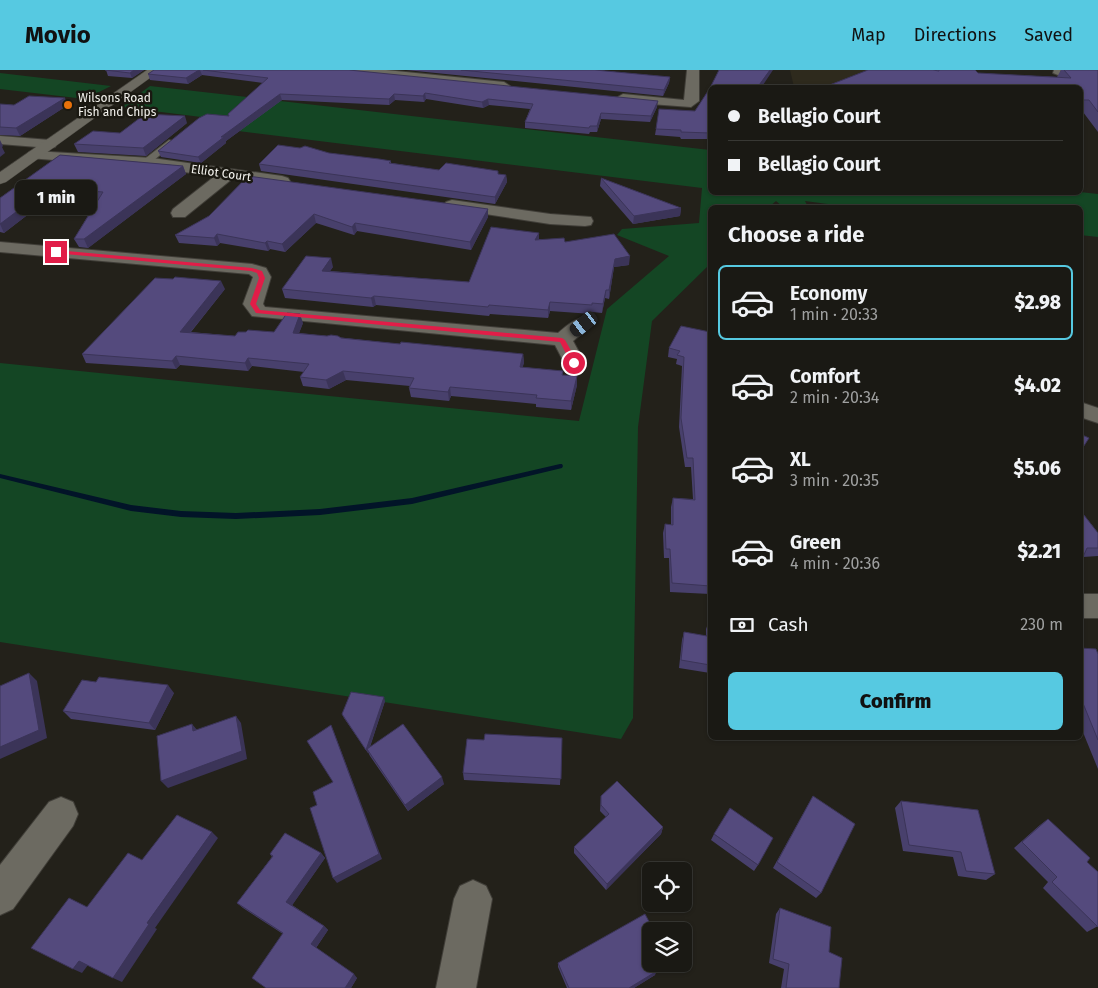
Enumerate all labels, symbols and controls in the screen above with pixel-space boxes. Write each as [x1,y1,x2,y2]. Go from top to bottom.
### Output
text: Movio [25,21,91,49]
text: Map [851,24,886,46]
text: Directions [914,24,996,46]
text: Saved [1024,24,1073,46]
place label: Wilsons Road Fish and Chips [78,91,157,119]
marker: Wilsons Road Fish and Chips [62,99,74,111]
text: Bellagio Court [758,105,881,128]
text: Bellagio Court [758,153,881,176]
street label: Elliot Court [190,162,253,184]
callout: 1 min [15,180,97,214]
text: 1 min [37,188,75,207]
text: Choose a ride [728,221,864,248]
route end [45,241,67,263]
icon: car [730,280,775,325]
text: Economy [790,282,867,305]
text: $2.98 [1014,291,1061,314]
text: 1 min · 20:33 [790,305,878,324]
car [567,309,600,339]
route start [563,352,585,374]
icon: car [730,363,775,408]
text: Comfort [790,365,860,388]
text: $4.02 [1014,374,1061,397]
text: 2 min · 20:34 [790,388,879,407]
icon: car [730,446,775,491]
text: XL [790,448,811,471]
text: $5.06 [1014,457,1061,480]
text: 3 min · 20:35 [790,471,879,490]
icon: car [730,529,775,574]
text: Green [790,531,841,554]
text: $2.21 [1018,540,1061,563]
text: 4 min · 20:36 [790,554,880,573]
icon: cash [728,611,756,639]
text: Cash [768,613,809,636]
text: 230 m [1020,615,1063,634]
button: Confirm [728,672,1063,730]
map controls [642,862,692,972]
button: locate [642,862,692,912]
button: layers [642,922,692,972]

